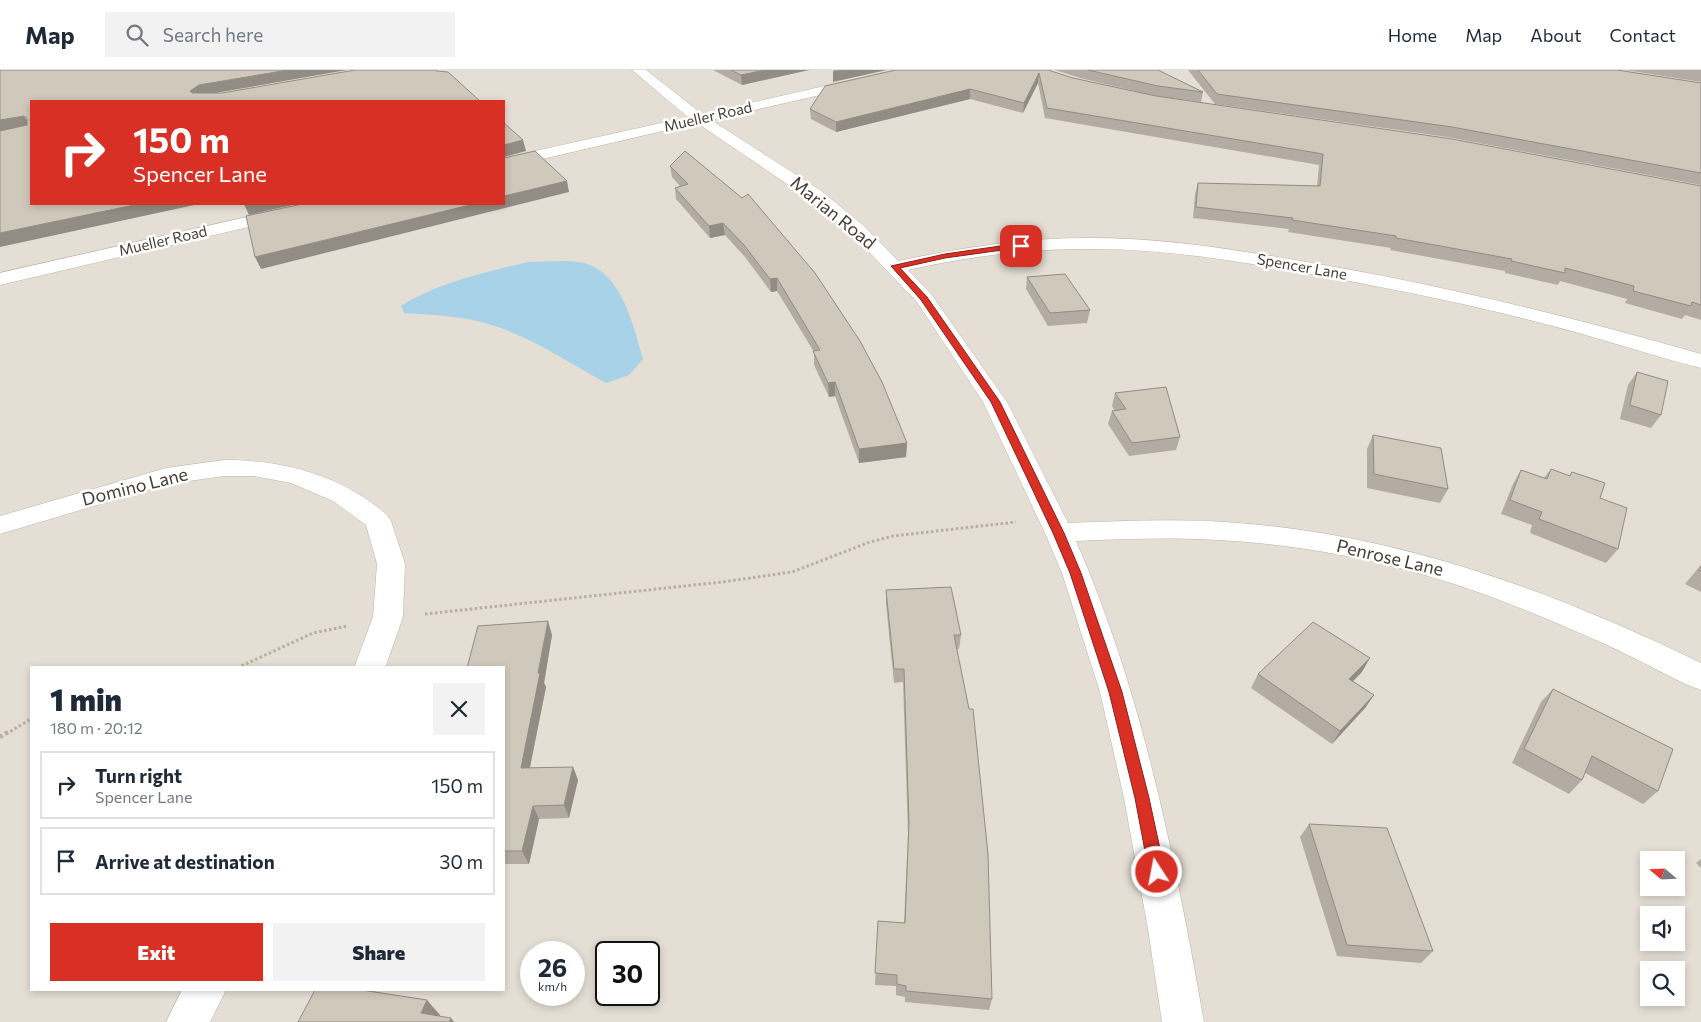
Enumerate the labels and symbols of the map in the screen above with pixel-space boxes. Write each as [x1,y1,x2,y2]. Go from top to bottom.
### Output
street label: Mueller Road [662,97,754,135]
street label: Marian Road [786,171,881,253]
street label: Mueller Road [117,221,209,259]
pin [1000,225,1042,267]
street label: Spencer Lane [1256,249,1349,283]
street label: Domino Lane [80,462,190,510]
street label: Penrose Lane [1335,534,1446,580]
position arrow [1130,845,1182,897]
north arrow [1640,851,1685,896]
speed limit sign: 30 [595,941,660,1006]

